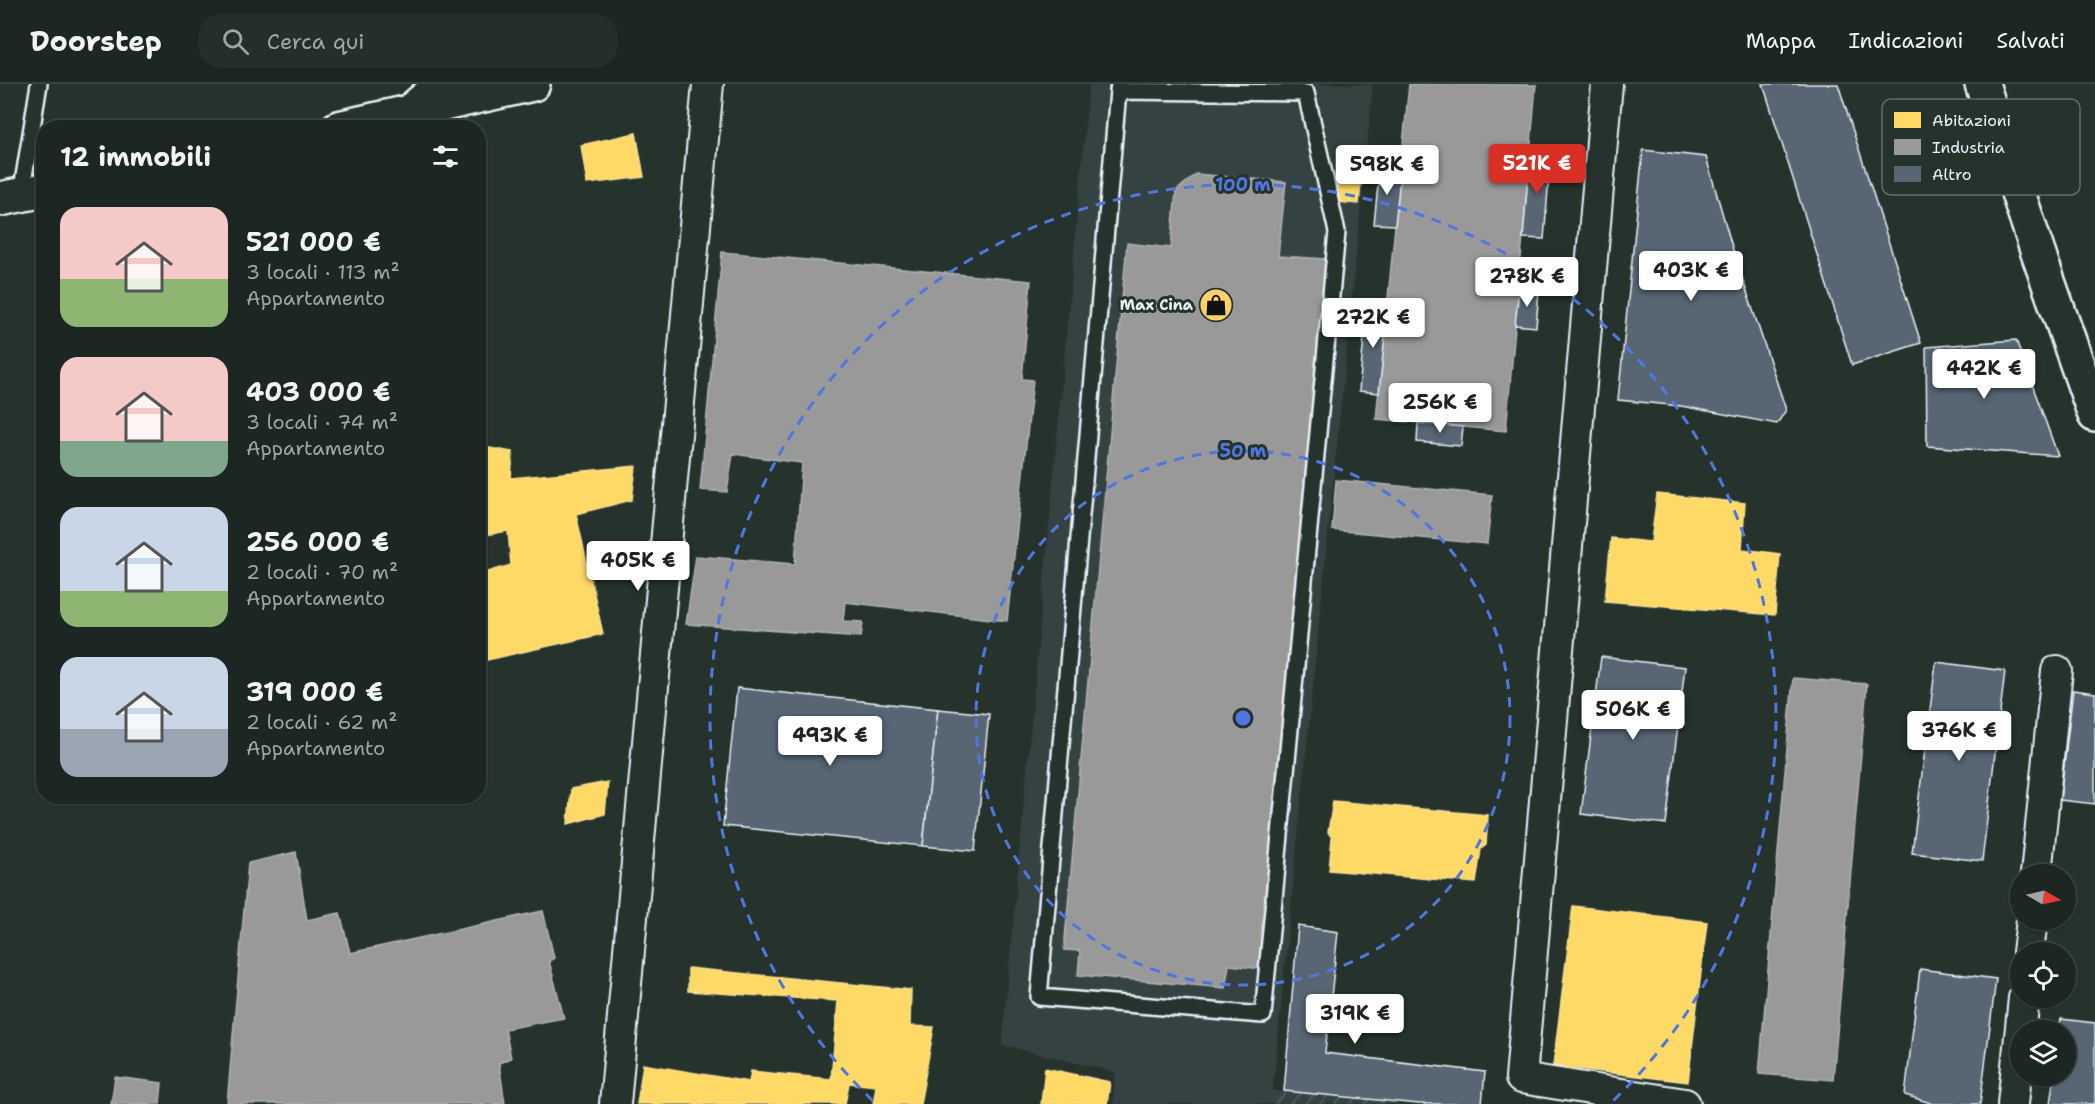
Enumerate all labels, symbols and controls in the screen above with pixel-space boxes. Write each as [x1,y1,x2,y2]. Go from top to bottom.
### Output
search box [198,14,618,68]
text: Doorstep [30,22,162,60]
icon: search [219,25,252,58]
text: Cerca qui [267,27,365,56]
text: Mappa [1746,27,1816,55]
text: Indicazioni [1849,27,1963,55]
text: Salvati [1996,27,2065,55]
legend [1882,99,2080,195]
text: Abitazioni [1932,110,2011,131]
text: Industria [1932,137,2005,158]
text: 12 immobili [60,139,211,174]
icon: filters [429,140,462,173]
pin: 521K € [1488,144,1586,195]
pin: 598K € [1338,145,1436,196]
text: 521K € [1503,150,1571,176]
text: 598K € [1350,151,1424,177]
text: Altro [1932,164,1971,185]
text: 100 m [1215,173,1271,197]
text: 521 000 € [246,224,381,259]
icon: home [108,231,180,303]
pin: 403K € [1642,251,1740,302]
pin: 278K € [1478,257,1576,308]
text: 403K € [1653,257,1729,283]
text: 3 locali · 113 m² [246,259,400,285]
text: 278K € [1489,263,1565,289]
text: Appartamento [246,285,385,311]
shop icon: Max Cina [1198,287,1234,323]
place label: Max Cina [1120,295,1194,315]
pin: 272K € [1324,298,1422,349]
text: 272K € [1336,304,1410,330]
pin: 442K € [1935,349,2033,400]
text: 442K € [1946,355,2022,381]
text: 403 000 € [246,374,391,409]
icon: home [108,381,180,453]
pin: 256K € [1391,383,1489,434]
text: 256K € [1403,389,1477,415]
text: 3 locali · 74 m² [246,409,398,435]
text: Appartamento [246,435,385,461]
text: 50 m [1220,439,1267,463]
text: 256 000 € [246,524,389,559]
icon: home [108,531,180,603]
pin: 405K € [589,541,687,592]
text: 405K € [601,547,675,573]
text: 2 locali · 70 m² [246,559,398,585]
text: Appartamento [246,585,385,611]
text: 319 000 € [246,674,383,709]
icon: home [108,681,180,753]
pin: 506K € [1584,690,1682,741]
text: 506K € [1596,696,1670,722]
centre of rings [1233,708,1253,728]
text: 2 locali · 62 m² [246,709,398,735]
pin: 376K € [1910,711,2008,762]
pin: 493K € [781,716,879,767]
text: 376K € [1921,717,1997,743]
text: 493K € [792,722,868,748]
text: Appartamento [246,735,385,761]
north arrow [2010,864,2076,930]
map controls [2010,864,2076,1086]
button: locate [2010,942,2076,1008]
pin: 319K € [1306,994,1404,1045]
text: 319K € [1320,1000,1390,1026]
button: layers [2010,1020,2076,1086]

